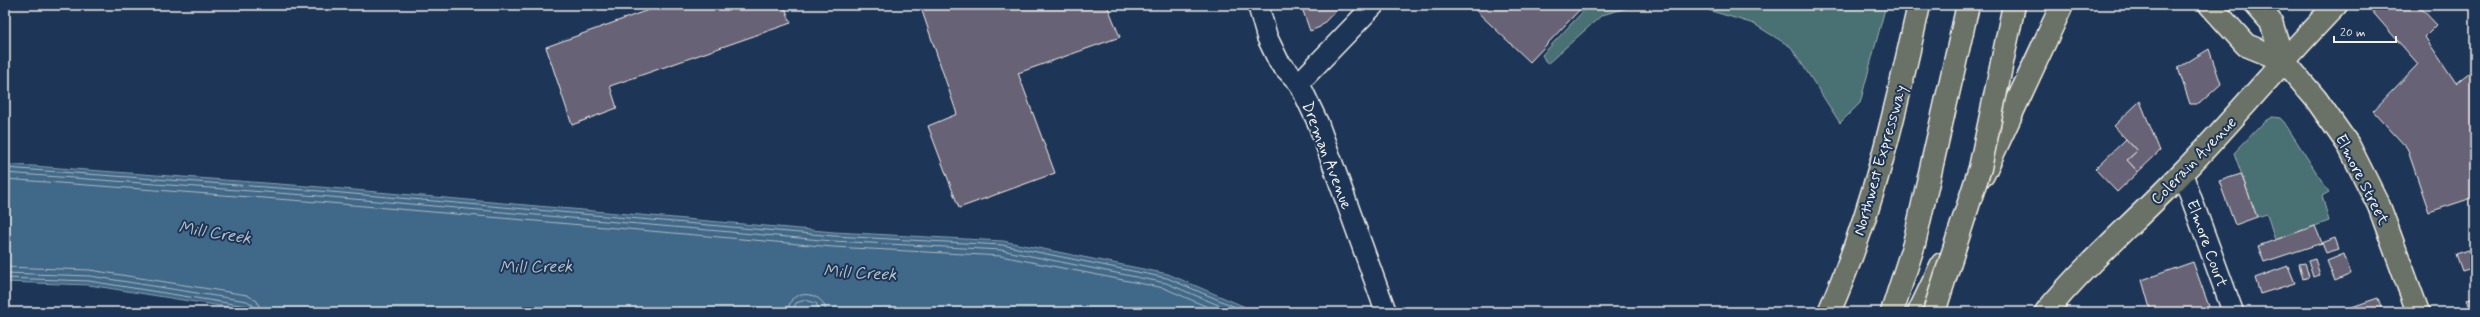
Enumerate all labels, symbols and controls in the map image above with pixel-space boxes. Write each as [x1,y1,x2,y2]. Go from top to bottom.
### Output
scale bar [2334,18,2396,44]
text: 20 m [2340,25,2366,41]
street label: Northwest Expressway [1849,83,1912,238]
street label: Dreman Avenue [1296,99,1357,213]
street label: Colerain Avenue [2147,112,2242,210]
street label: Elmore Street [2330,131,2394,229]
street label: Elmore Court [2181,197,2232,291]
water label: Mill Creek [177,216,253,250]
water label: Mill Creek [499,255,573,279]
water label: Mill Creek [823,260,898,286]

